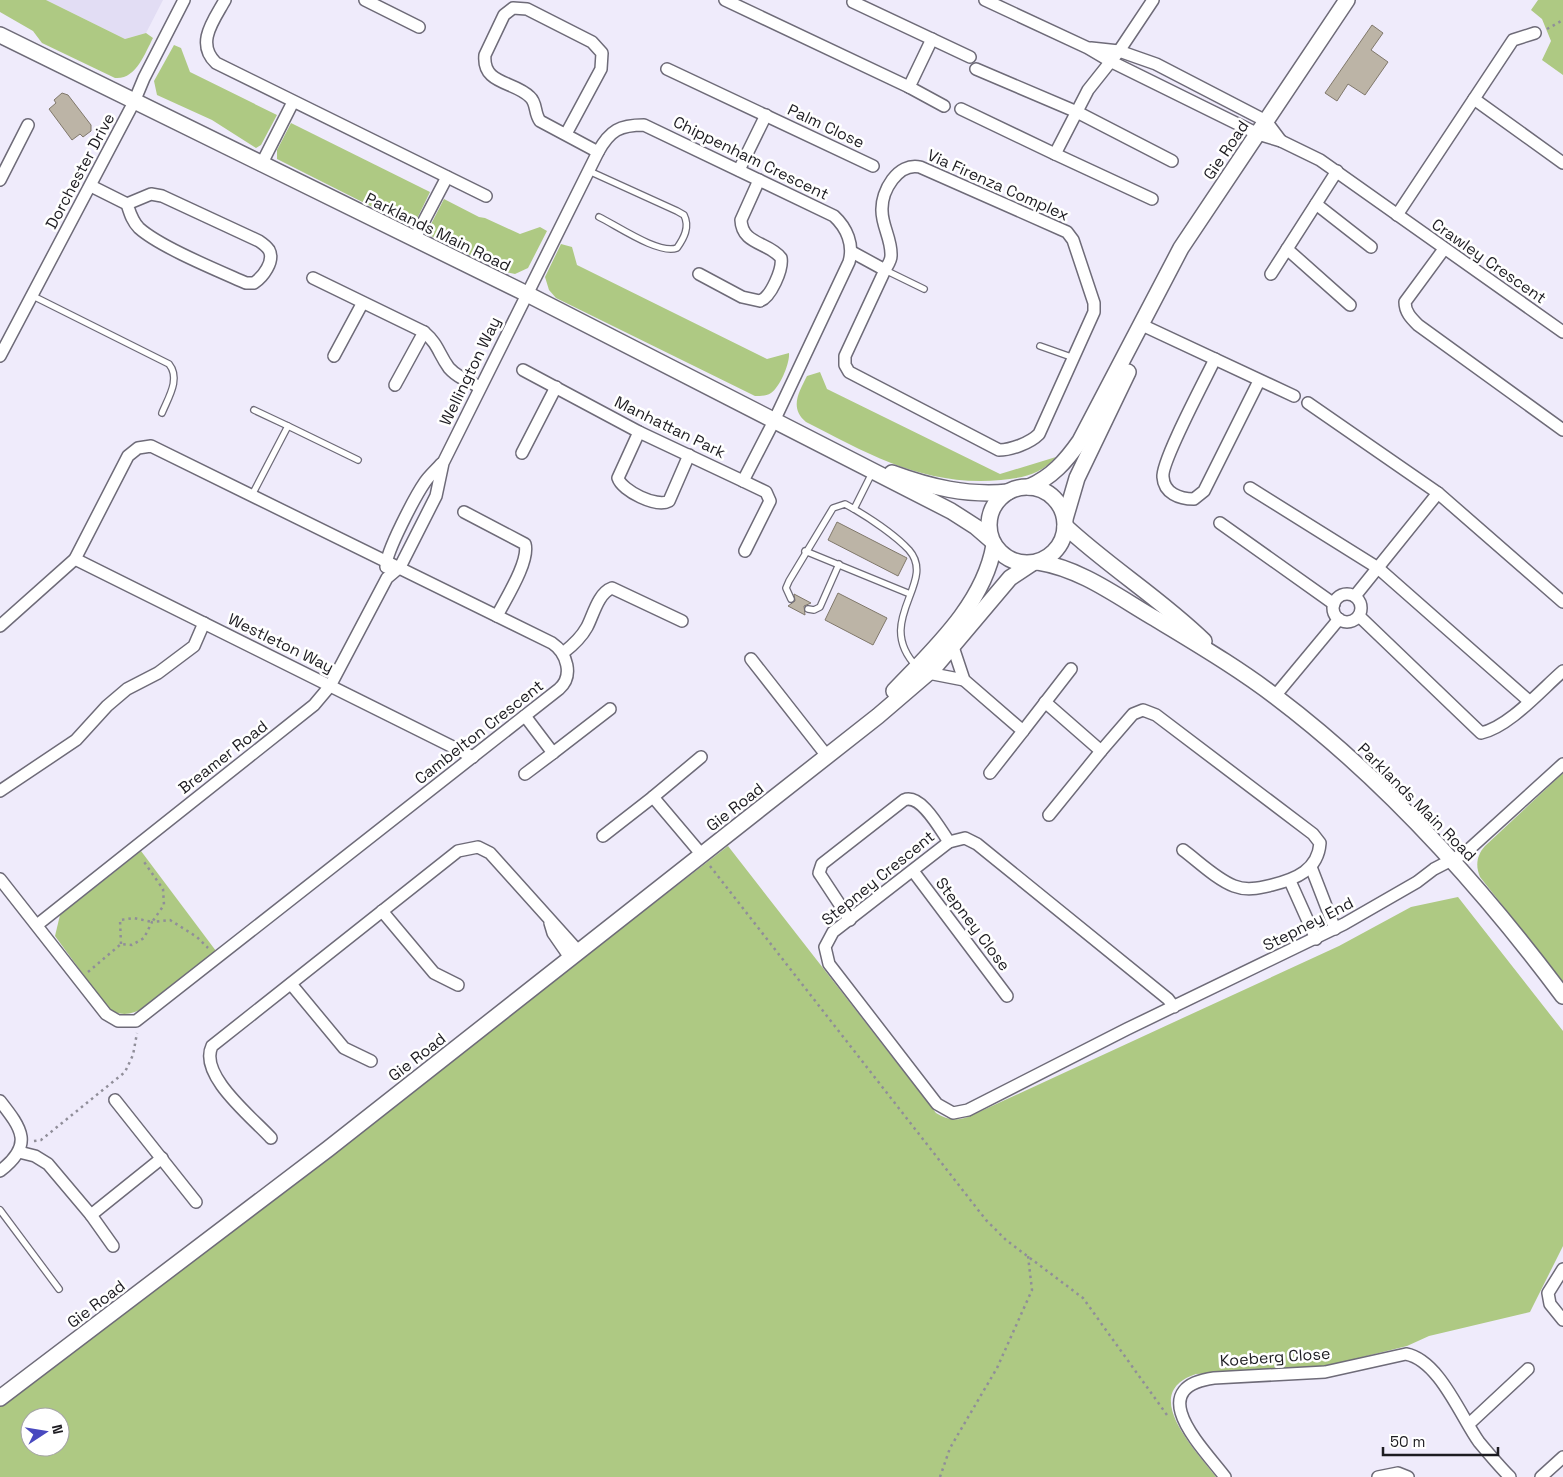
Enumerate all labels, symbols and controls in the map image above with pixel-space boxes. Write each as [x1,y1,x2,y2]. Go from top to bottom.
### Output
street label: Palm Close [784,99,868,153]
street label: Dorchester Drive [41,109,119,233]
street label: Chippenham Crescent [670,111,832,205]
street label: Gie Road [1198,116,1254,184]
street label: Via Firenza Complex [924,144,1072,226]
street label: Parklands Main Road [362,188,514,276]
street label: Crawley Crescent [1428,214,1550,308]
street label: Wellington Way [435,313,505,429]
street label: Manhattan Park [611,391,729,463]
street label: Westleton Way [225,608,337,678]
street label: Cambelton Crescent [410,675,548,789]
street label: Breamer Road [174,716,272,798]
street label: Parklands Main Road [1353,738,1481,866]
street label: Gie Road [702,778,768,836]
street label: Stepney Crescent [817,826,939,930]
street label: Stepney Close [931,873,1015,975]
street label: Stepney End [1259,892,1357,956]
street label: Gie Road [384,1028,450,1086]
street label: Gie Road [63,1275,129,1333]
street label: Koeberg Close [1219,1343,1331,1371]
north arrow [20,1407,70,1457]
text: N [48,1423,67,1436]
scale bar [1383,1424,1498,1456]
text: 50 m [1390,1432,1425,1451]

